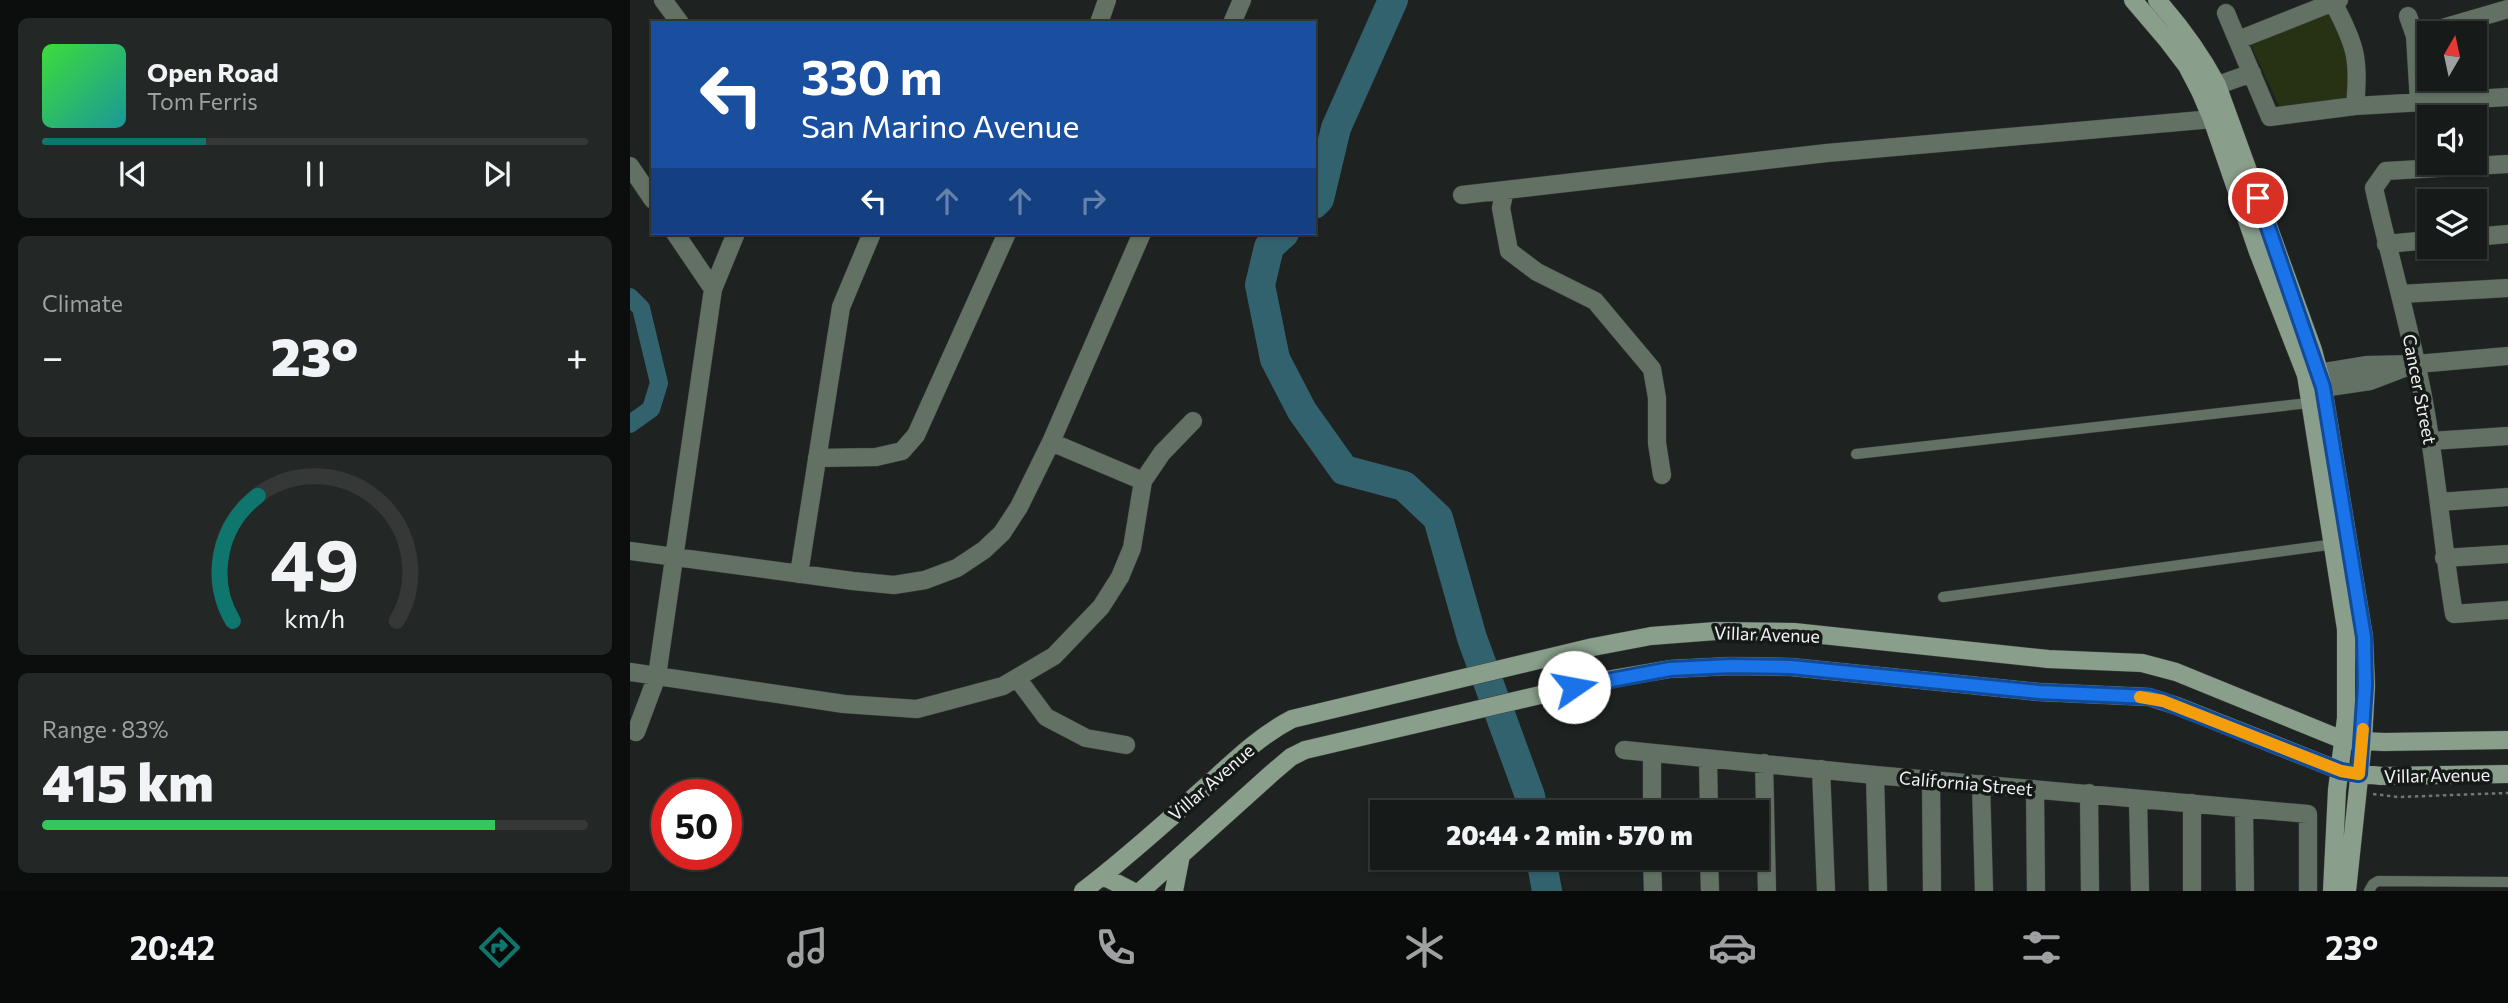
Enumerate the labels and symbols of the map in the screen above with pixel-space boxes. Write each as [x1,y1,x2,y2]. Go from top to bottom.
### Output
north arrow [2417,21,2487,91]
pin [2228,168,2288,228]
street label: Cancer Street [2399,332,2441,446]
street label: Villar Avenue [1714,621,1820,647]
position arrow [1537,650,1611,724]
street label: Villar Avenue [1164,739,1258,825]
street label: Villar Avenue [2384,763,2490,787]
street label: California Street [1898,766,2034,800]
speed limit sign: 50 [651,779,742,870]

